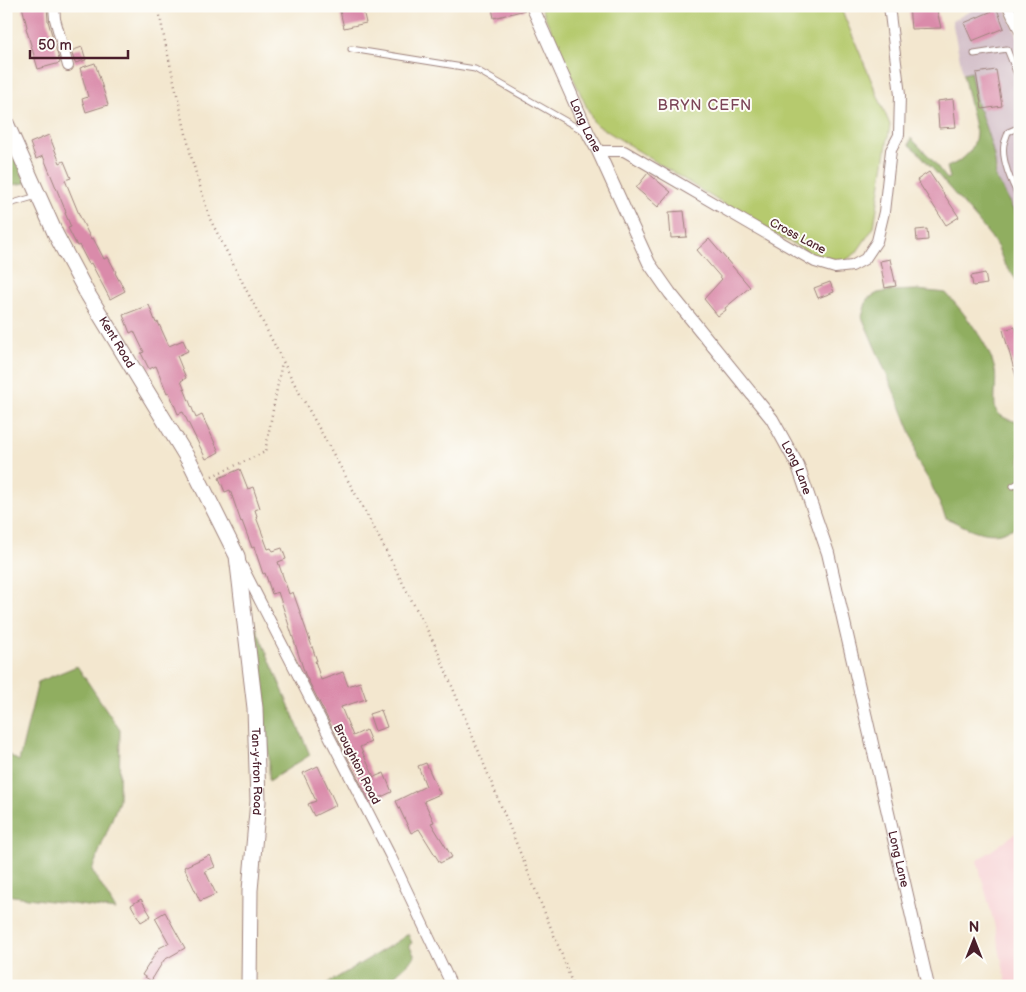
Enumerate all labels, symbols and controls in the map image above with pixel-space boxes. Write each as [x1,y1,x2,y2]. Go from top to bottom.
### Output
scale bar [30,28,128,60]
text: 50 m [38,36,72,55]
district label: BRYN CEFN [658,96,752,115]
street label: Long Lane [566,97,604,155]
street label: Cross Lane [767,215,829,258]
street label: Kent Road [95,314,138,371]
street label: Long Lane [778,438,814,497]
street label: Broughton Road [330,721,383,807]
street label: Tan-y-fron Road [248,728,265,816]
street label: Long Lane [884,829,912,889]
north arrow [948,914,998,964]
text: N [969,919,979,936]

